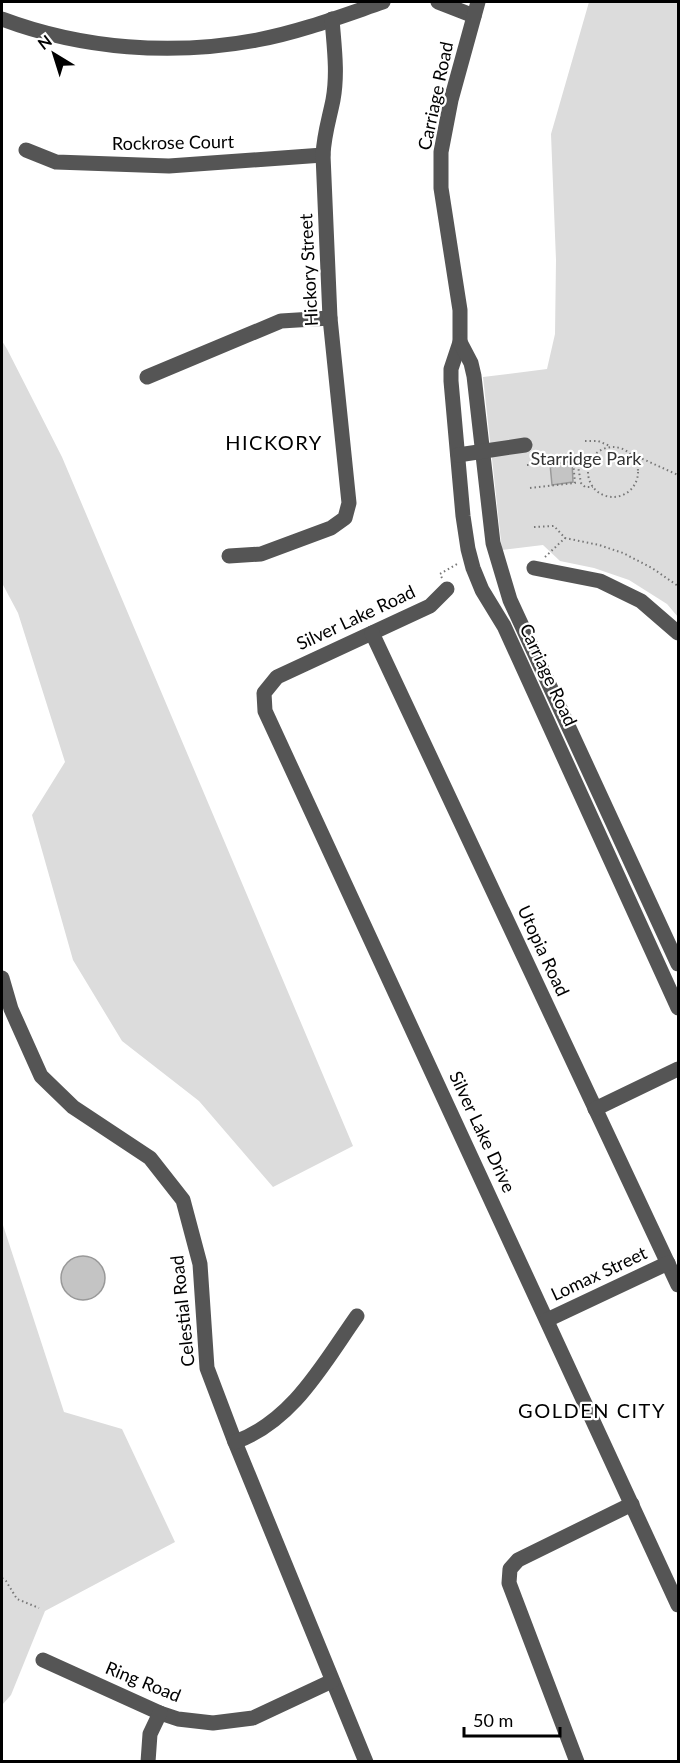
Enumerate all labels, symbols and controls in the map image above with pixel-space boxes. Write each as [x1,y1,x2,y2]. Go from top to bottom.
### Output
north arrow [24,24,84,84]
text: N [34,31,55,53]
street label: Carriage Road [413,39,457,152]
street label: Rockrose Court [112,130,235,154]
street label: Hickory Street [294,213,322,327]
district label: HICKORY [225,430,323,454]
park label: Starridge Park [531,447,642,469]
street label: Silver Lake Road [293,580,418,654]
street label: Carriage Road [516,620,582,729]
street label: Utopia Road [513,902,574,999]
street label: Silver Lake Drive [445,1067,521,1196]
street label: Lomax Street [547,1241,651,1305]
street label: Celestial Road [165,1254,199,1368]
district label: GOLDEN CITY [518,1398,666,1422]
street label: Ring Road [102,1656,184,1706]
scale bar [464,1700,560,1738]
text: 50 m [473,1709,513,1731]

